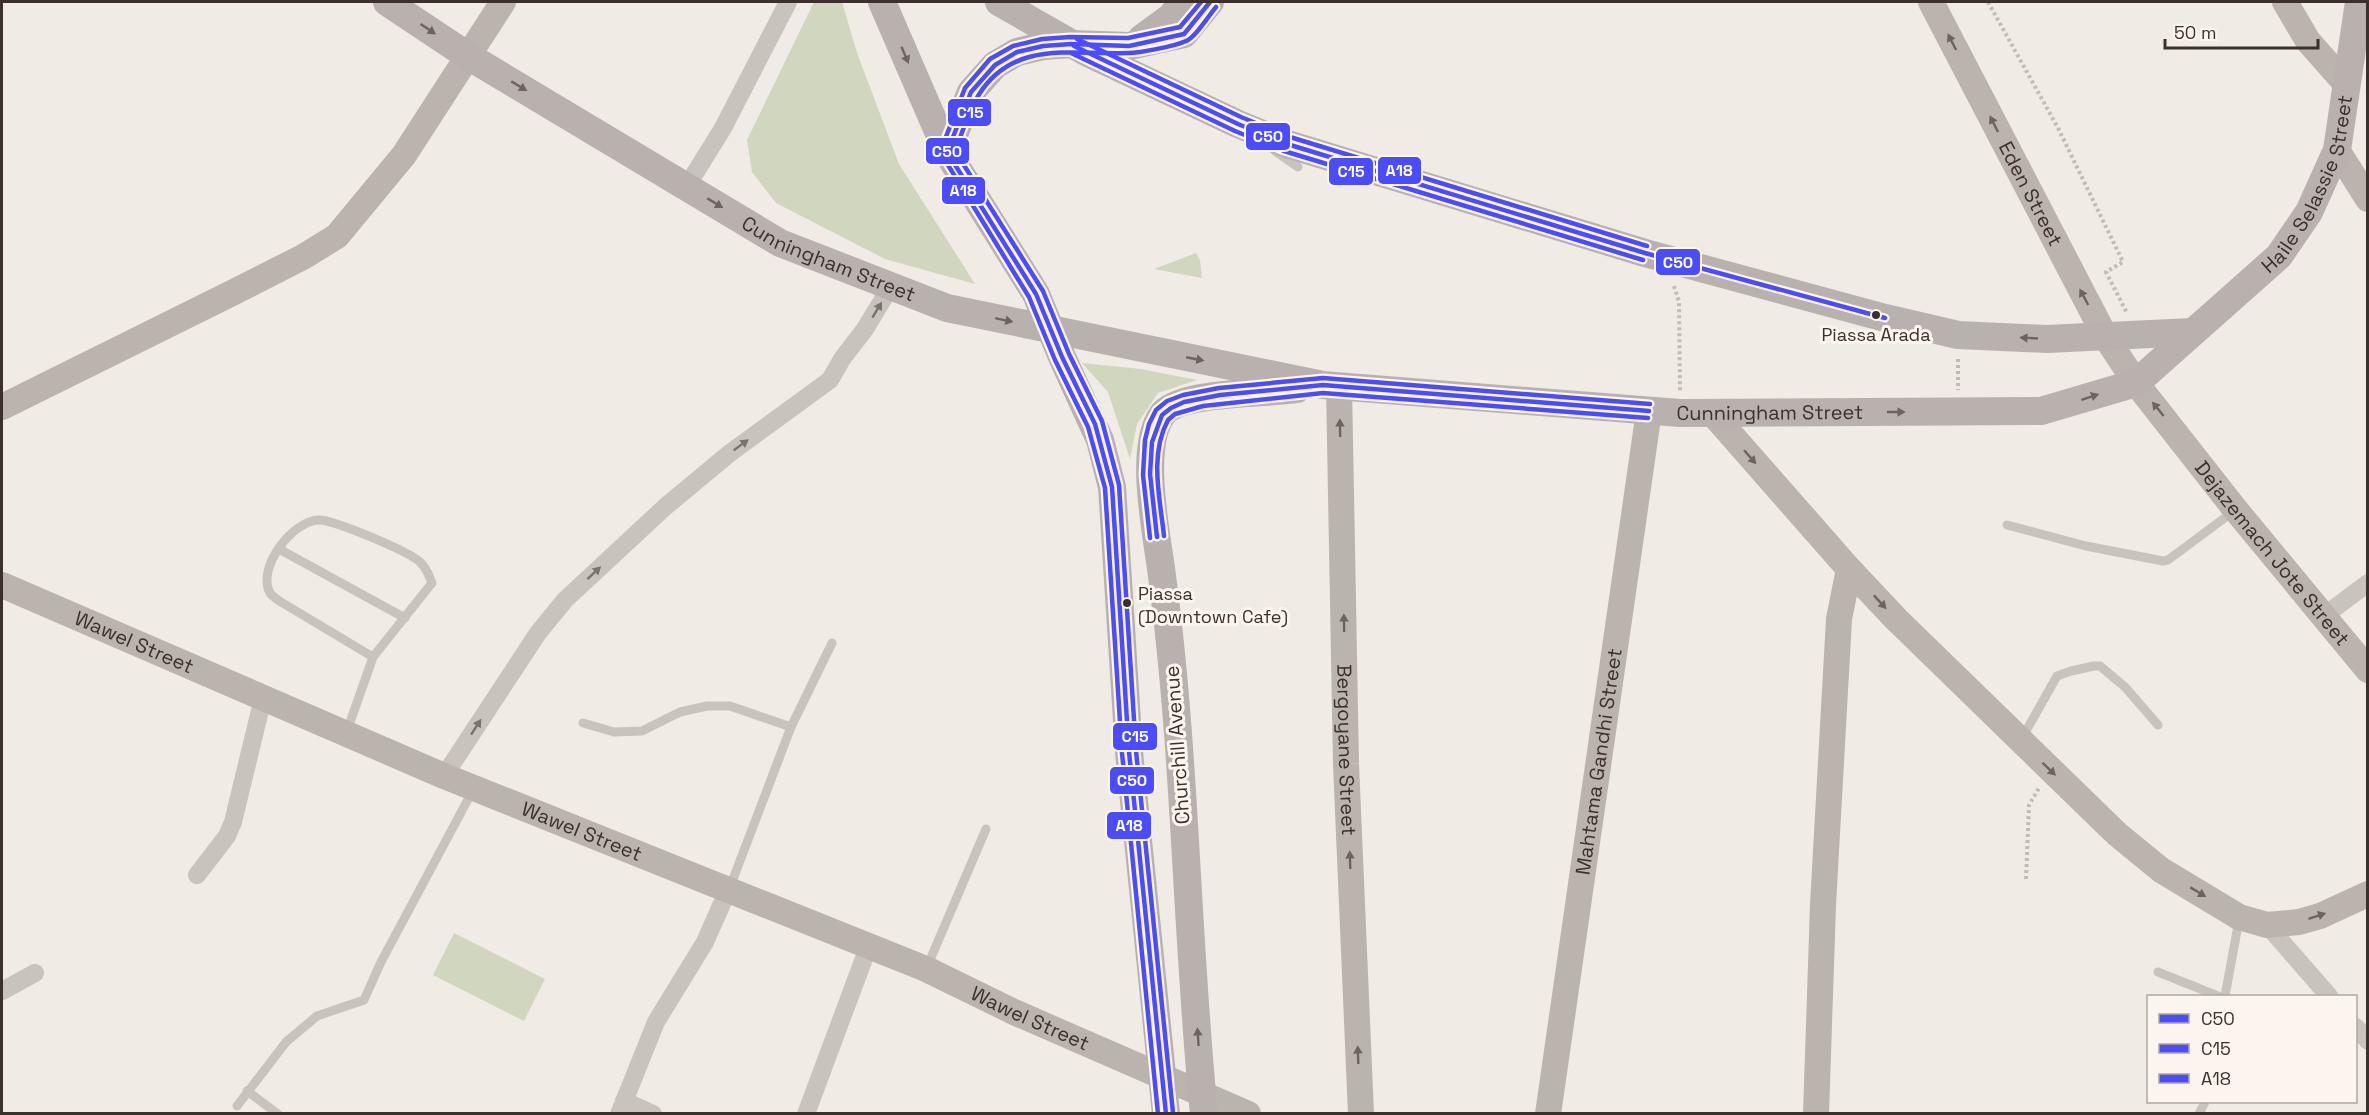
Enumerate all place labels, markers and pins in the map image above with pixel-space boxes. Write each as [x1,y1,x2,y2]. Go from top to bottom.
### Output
marker: Piassa Arada [1870,309,1882,321]
place label: Piassa Arada [1821,323,1931,346]
place label: Piassa (Downtown Cafe) [1138,582,1288,628]
marker: Piassa (Downtown Cafe) [1121,597,1133,609]

